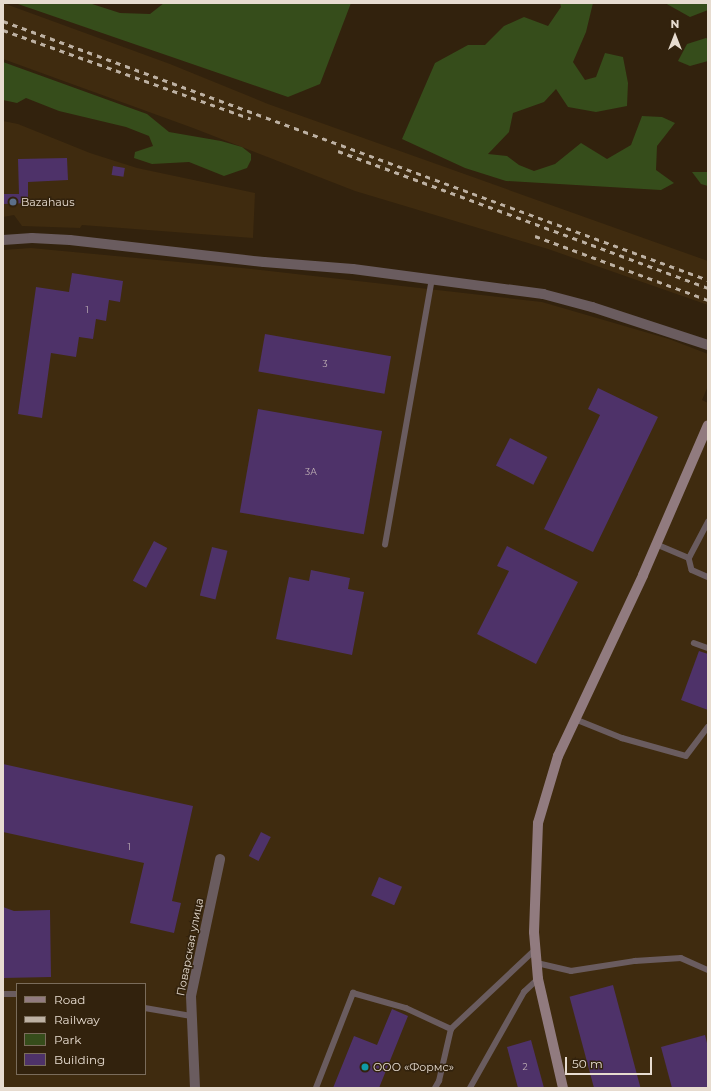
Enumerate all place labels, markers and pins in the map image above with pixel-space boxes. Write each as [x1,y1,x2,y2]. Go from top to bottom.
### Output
place label: Bazahaus [21,195,75,209]
marker: Bazahaus [8,197,18,207]
place label: ООО «Формс» [373,1060,454,1074]
marker: ООО «Формс» [360,1062,370,1072]

